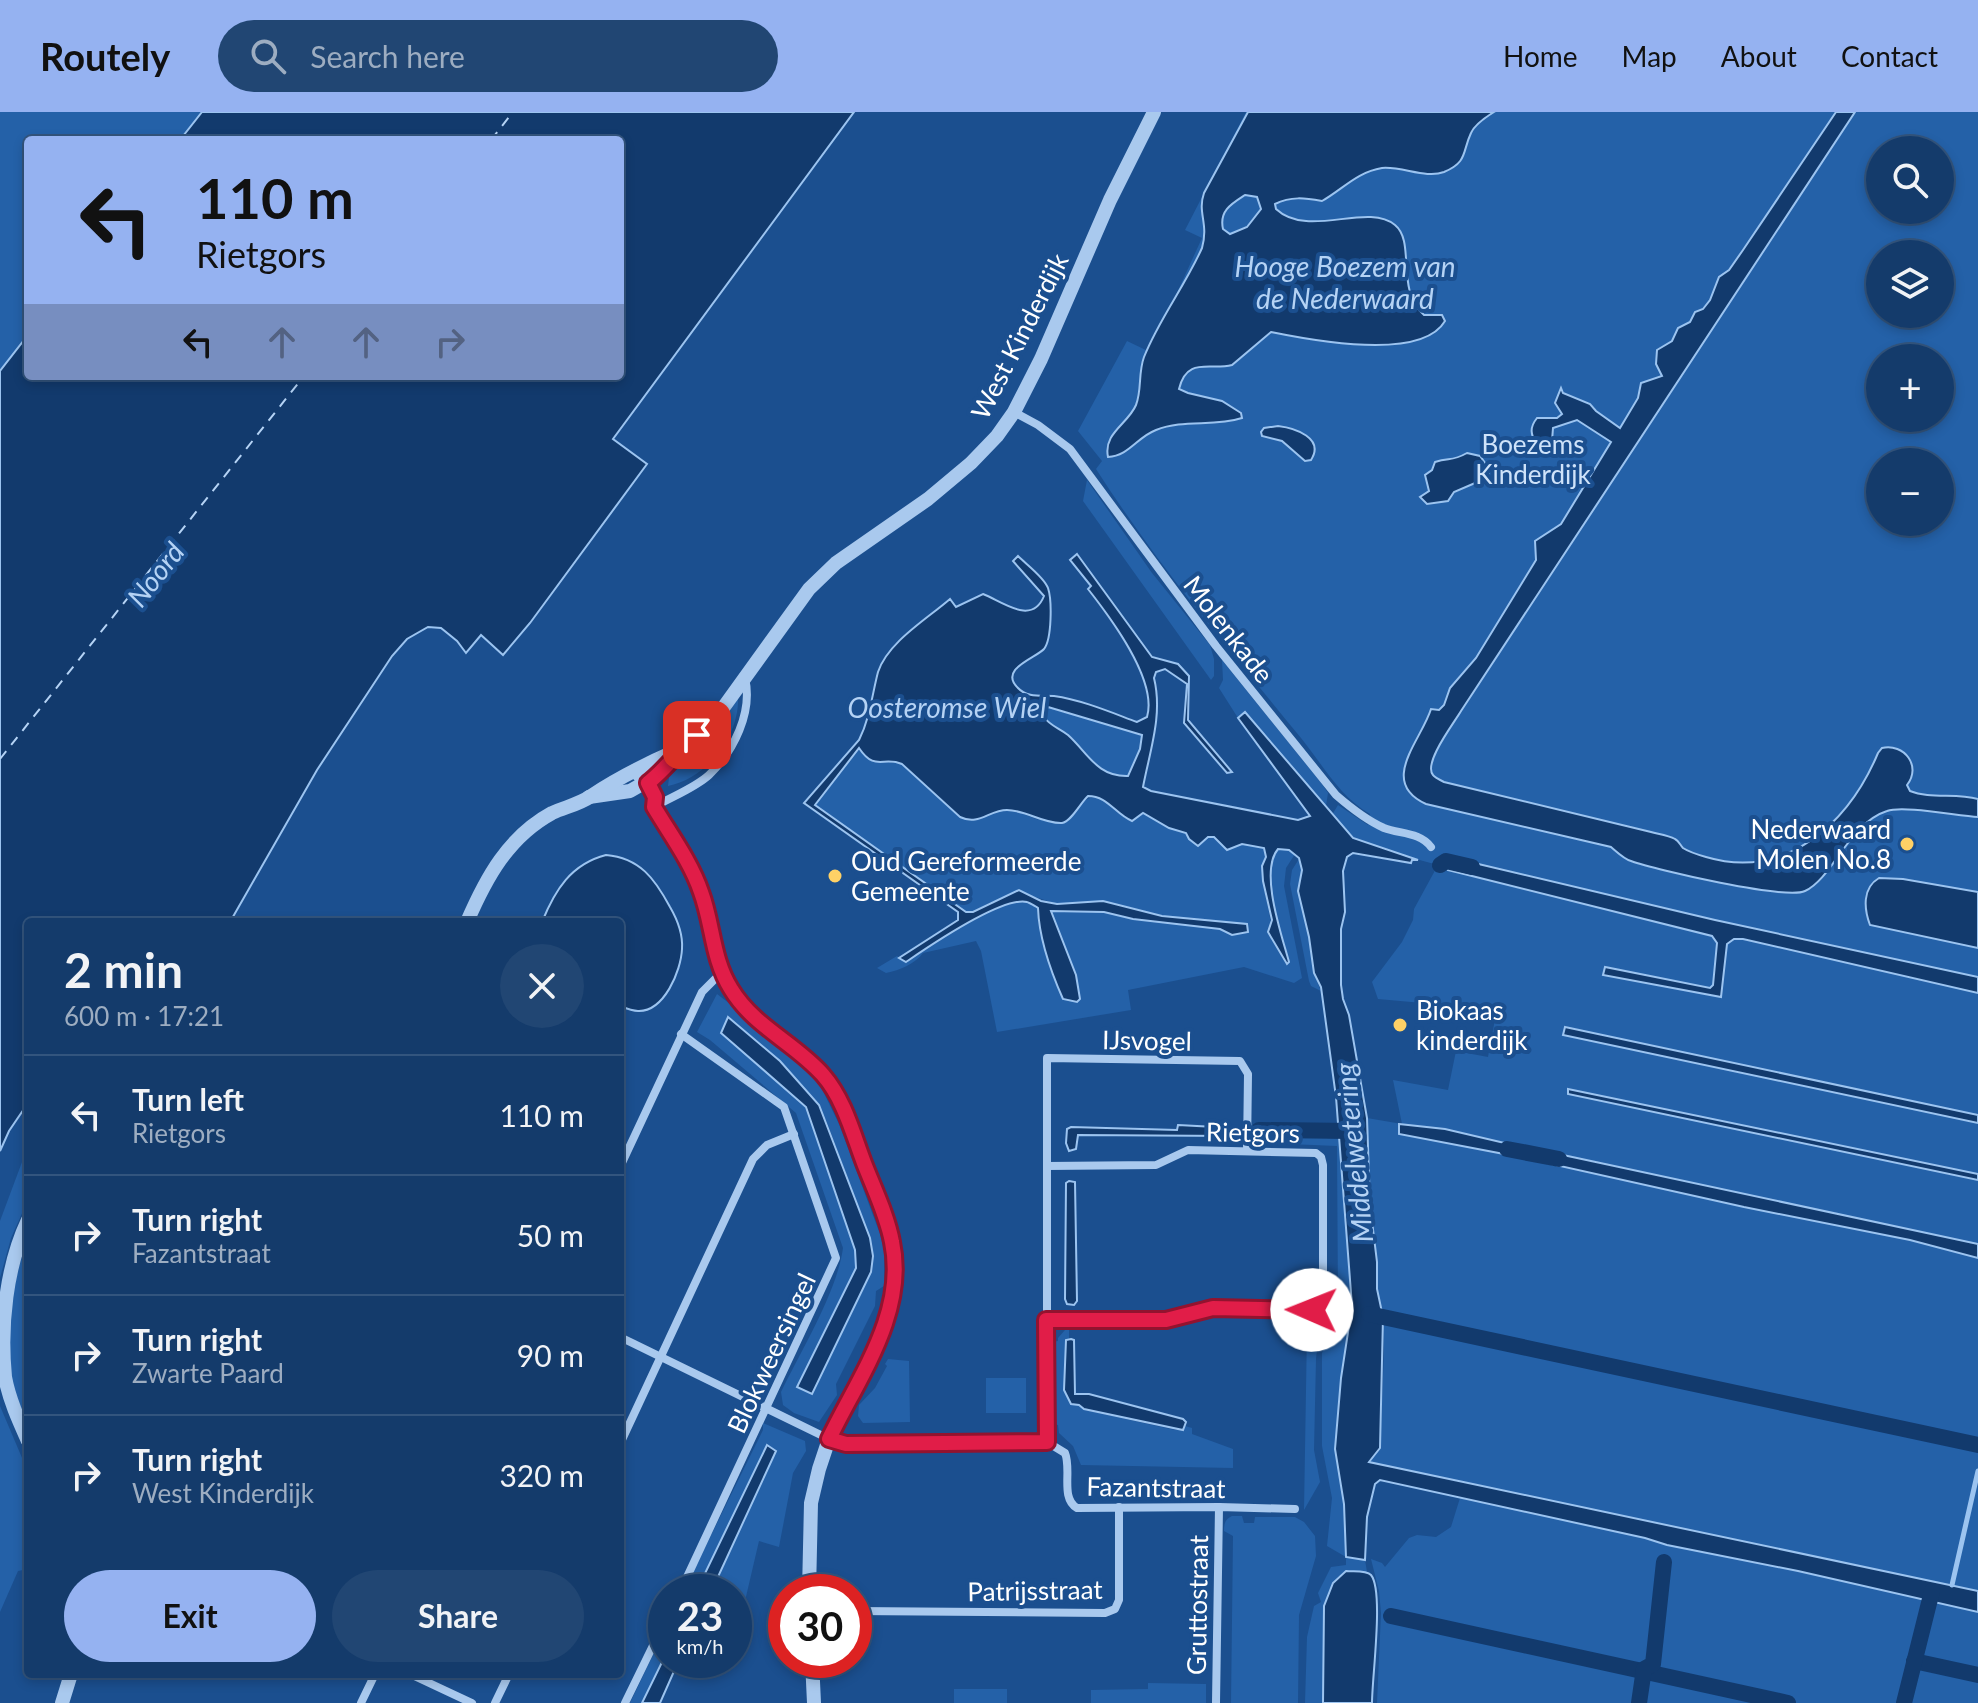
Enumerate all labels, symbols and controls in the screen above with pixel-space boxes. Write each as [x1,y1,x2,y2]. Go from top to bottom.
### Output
search box [218,20,778,92]
text: Routely [40,33,170,79]
icon: search [246,34,290,78]
text: Search here [310,38,465,74]
text: Home [1503,39,1578,73]
text: Map [1622,39,1677,73]
text: About [1721,39,1797,73]
text: Contact [1841,39,1938,73]
map controls [1866,136,1954,536]
button: search [1866,136,1954,224]
text: 110 m [196,164,354,231]
icon: left [64,168,168,272]
text: Rietgors [196,232,326,276]
button: layers [1866,240,1954,328]
street label: West Kinderdijk [963,247,1075,424]
water label: Hooge Boezem van de Nederwaard [1234,249,1456,315]
icon: left [176,320,220,364]
icon: ahead [260,320,304,364]
icon: ahead [344,320,388,364]
icon: right [428,320,472,364]
button: + [1866,344,1954,432]
park label: Boezems Kinderdijk [1475,428,1592,490]
button: − [1866,448,1954,536]
water label: Noord [119,535,191,613]
street label: Molenkade [1177,569,1281,689]
water label: Oosteromse Wiel [848,690,1046,724]
pin [663,701,731,769]
icon: arrive [675,713,719,757]
place label: Nederwaard Molen No.8 [1750,813,1891,875]
marker: Nederwaard Molen No.8 [1898,835,1916,853]
place label: Oud Gereformeerde Gemeente [851,845,1081,907]
marker: Oud Gereformeerde Gemeente [826,867,844,885]
text: 2 min [64,941,183,998]
button: close [500,944,584,1028]
place label: Biokaas kinderdijk [1416,994,1528,1056]
text: 600 m · 17:21 [64,1000,224,1032]
marker: Biokaas kinderdijk [1391,1016,1409,1034]
street label: IJsvogel [1102,1023,1192,1057]
water label: Middelwetering [1327,1061,1379,1245]
text: Turn left [132,1081,244,1117]
icon: left [64,1093,108,1137]
text: 110 m [499,1097,584,1133]
street label: Rietgors [1206,1115,1300,1149]
text: Rietgors [132,1117,226,1149]
text: Turn right [132,1201,262,1237]
icon: right [64,1213,108,1257]
text: 50 m [517,1217,584,1253]
text: Fazantstraat [132,1237,271,1269]
street label: Blokweersingel [720,1268,822,1438]
position arrow [1270,1268,1354,1352]
text: Turn right [132,1321,262,1357]
icon: right [64,1333,108,1377]
text: 90 m [517,1337,584,1373]
text: Zwarte Paard [132,1357,284,1389]
text: Turn right [132,1441,262,1477]
icon: right [64,1453,108,1497]
text: 320 m [499,1457,584,1493]
street label: Fazantstraat [1086,1470,1226,1504]
text: West Kinderdijk [132,1477,314,1509]
street label: Gruttostraat [1180,1534,1214,1675]
button: Exit [64,1570,316,1662]
button: Share [332,1570,584,1662]
street label: Patrijsstraat [967,1573,1104,1607]
speed limit sign: 30 [768,1574,872,1678]
text: 23 [677,1592,723,1640]
text: km/h [677,1634,723,1658]

